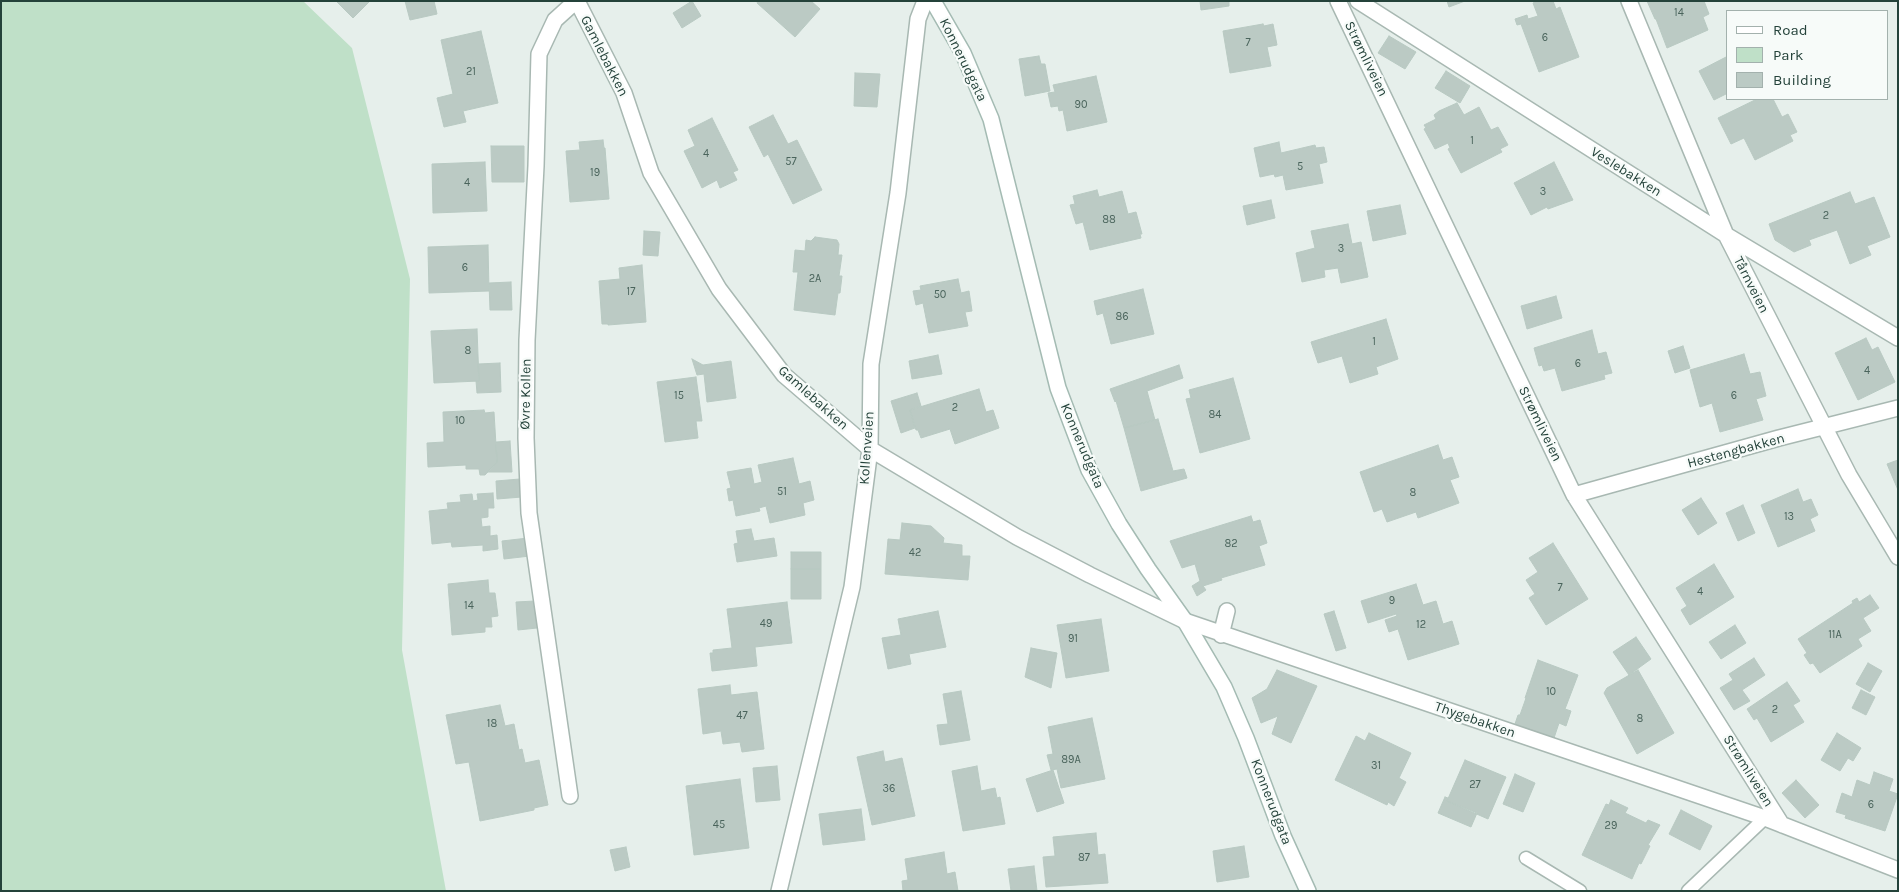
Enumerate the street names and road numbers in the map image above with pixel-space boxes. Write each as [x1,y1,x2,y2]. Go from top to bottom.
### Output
street label: Gamlebakken [576,13,632,99]
street label: Konnerudgata [936,16,990,104]
street label: Strømliveien [1341,19,1391,99]
street label: Veslebakken [1587,144,1665,200]
street label: Tårnveien [1730,254,1772,316]
street label: Øvre Kollen [517,358,535,430]
street label: Gamlebakken [775,362,851,434]
street label: Strømliveien [1515,384,1565,464]
street label: Konnerudgata [1057,401,1107,491]
street label: Kollenveien [856,411,878,485]
street label: Hestengbakken [1685,430,1787,472]
street label: Thygebakken [1432,698,1518,742]
street label: Strømliveien [1719,732,1777,810]
street label: Konnerudgata [1247,757,1295,847]

